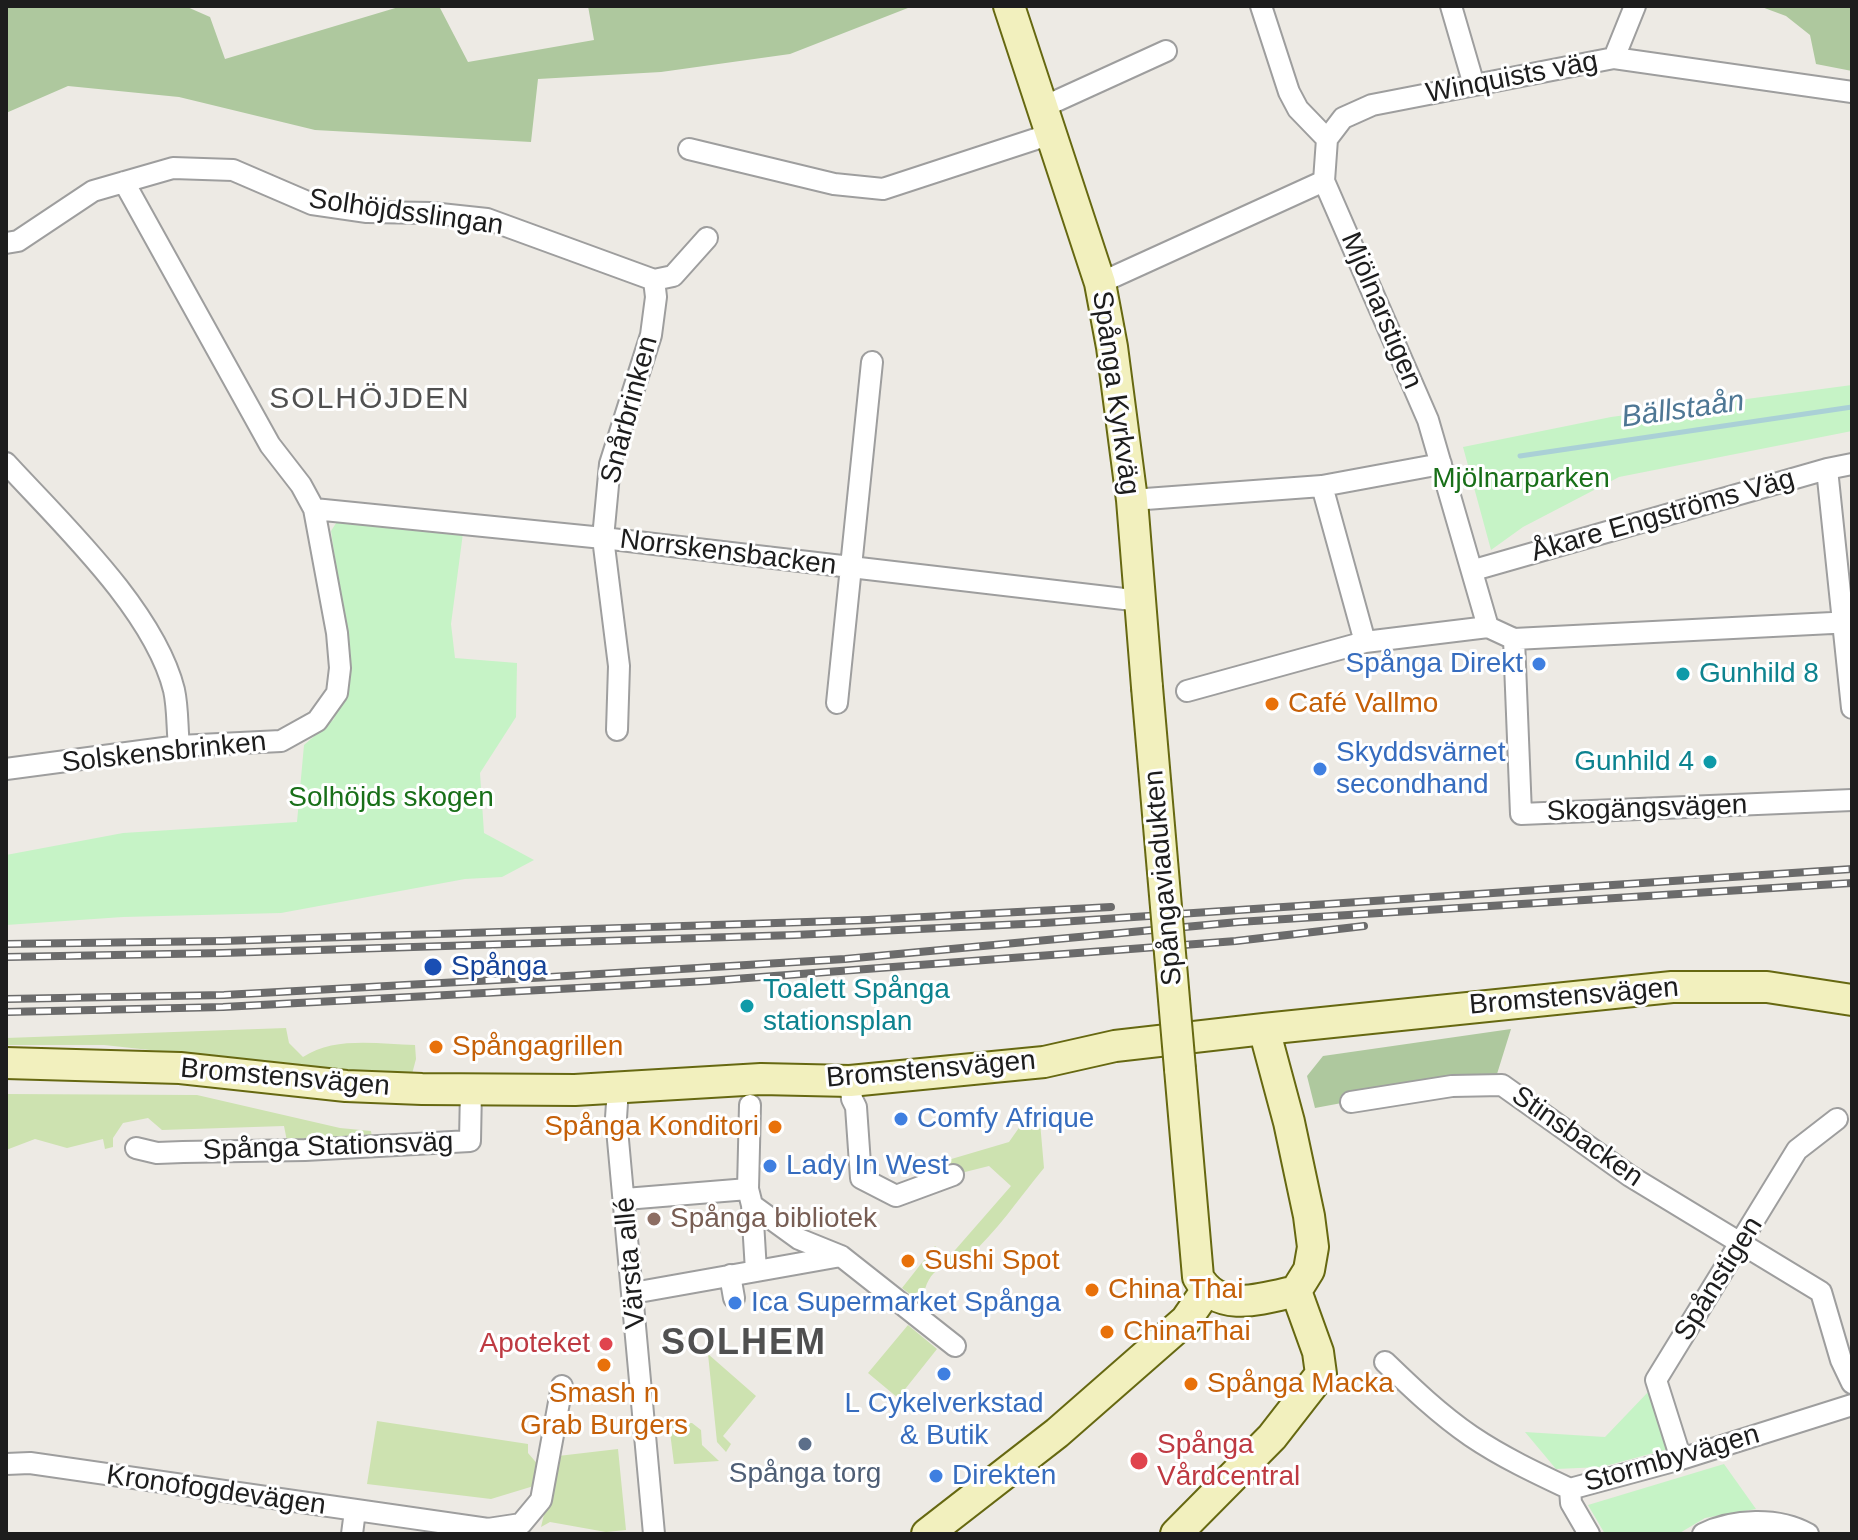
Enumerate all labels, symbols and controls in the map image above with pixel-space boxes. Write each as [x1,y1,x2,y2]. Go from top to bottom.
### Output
street label: Winquists väg [1423,45,1601,111]
street label: Solhöjdsslingan [307,183,505,243]
street label: Mjölnarstigen [1333,228,1429,394]
street label: Spånga Kyrkväg [1084,289,1146,497]
street label: Snårbrinken [594,333,666,487]
district label: SOLHÖJDEN [269,382,471,418]
water label: Bällstaån [1619,384,1747,436]
park label: Mjölnarparken [1432,462,1610,496]
street label: Åkare Engströms Väg [1527,462,1799,570]
street label: Norrskensbacken [618,523,838,583]
place label: Spånga Direkt [1346,647,1523,681]
marker: Spånga Direkt [1530,655,1548,673]
place label: Gunhild 8 [1699,657,1819,691]
marker: Gunhild 8 [1674,665,1692,683]
place label: Café Vallmo [1288,687,1438,721]
marker: Café Vallmo [1263,695,1281,713]
street label: Solskensbrinken [60,726,268,780]
place label: Skyddsvärnet secondhand [1336,736,1506,802]
place label: Gunhild 4 [1574,745,1694,779]
marker: Gunhild 4 [1701,753,1719,771]
marker: Skyddsvärnet secondhand [1311,760,1329,778]
street label: Spångaviadukten [1138,769,1190,987]
park label: Solhöjds skogen [288,781,494,815]
street label: Skogängsvägen [1546,789,1748,829]
place label: Spånga [451,950,548,984]
marker: Spånga [422,956,444,978]
street label: Bromstensvägen [1468,971,1680,1023]
place label: Toalett Spånga stationsplan [763,973,950,1039]
marker: Toalett Spånga stationsplan [738,997,756,1015]
place label: Spångagrillen [452,1030,623,1064]
marker: Spångagrillen [427,1038,445,1056]
street label: Bromstensvägen [825,1044,1037,1096]
street label: Bromstensvägen [179,1052,391,1104]
street label: Stinsbacken [1505,1079,1649,1195]
place label: Comfy Afrique [917,1102,1094,1136]
place label: Spånga Konditori [544,1110,759,1144]
marker: Comfy Afrique [892,1110,910,1128]
marker: Spånga Konditori [766,1118,784,1136]
street label: Spånga Stationsväg [202,1126,454,1168]
place label: Lady In West [786,1149,949,1183]
marker: Lady In West [761,1157,779,1175]
street label: Värsta allé [608,1196,654,1330]
place label: Spånga bibliotek [670,1202,877,1236]
marker: Spånga bibliotek [645,1210,663,1228]
street label: Spånstigen [1668,1211,1770,1347]
place label: Sushi Spot [924,1244,1059,1278]
marker: Sushi Spot [899,1252,917,1270]
place label: China Thai [1108,1273,1243,1307]
marker: China Thai [1083,1281,1101,1299]
place label: Ica Supermarket Spånga [751,1286,1061,1320]
marker: Ica Supermarket Spånga [726,1294,744,1312]
place label: ChinaThai [1123,1315,1251,1349]
district label: SOLHEM [661,1322,827,1366]
marker: ChinaThai [1098,1323,1116,1341]
place label: Apoteket [479,1327,590,1361]
marker: Apoteket [597,1335,615,1353]
marker: Smash n Grab Burgers [595,1356,613,1374]
marker: L Cykelverkstad & Butik [935,1365,953,1383]
place label: Spånga Macka [1207,1367,1394,1401]
marker: Spånga Macka [1182,1375,1200,1393]
place label: Smash n Grab Burgers [520,1377,688,1443]
place label: L Cykelverkstad & Butik [844,1387,1044,1453]
street label: Stormbyvägen [1581,1418,1763,1500]
place label: Spånga Vårdcentral [1157,1428,1300,1494]
marker: Spånga torg [796,1435,814,1453]
marker: Spånga Vårdcentral [1128,1450,1150,1472]
place label: Spånga torg [729,1457,881,1491]
street label: Kronofogdevägen [104,1459,328,1523]
place label: Direkten [952,1459,1056,1493]
marker: Direkten [927,1467,945,1485]

